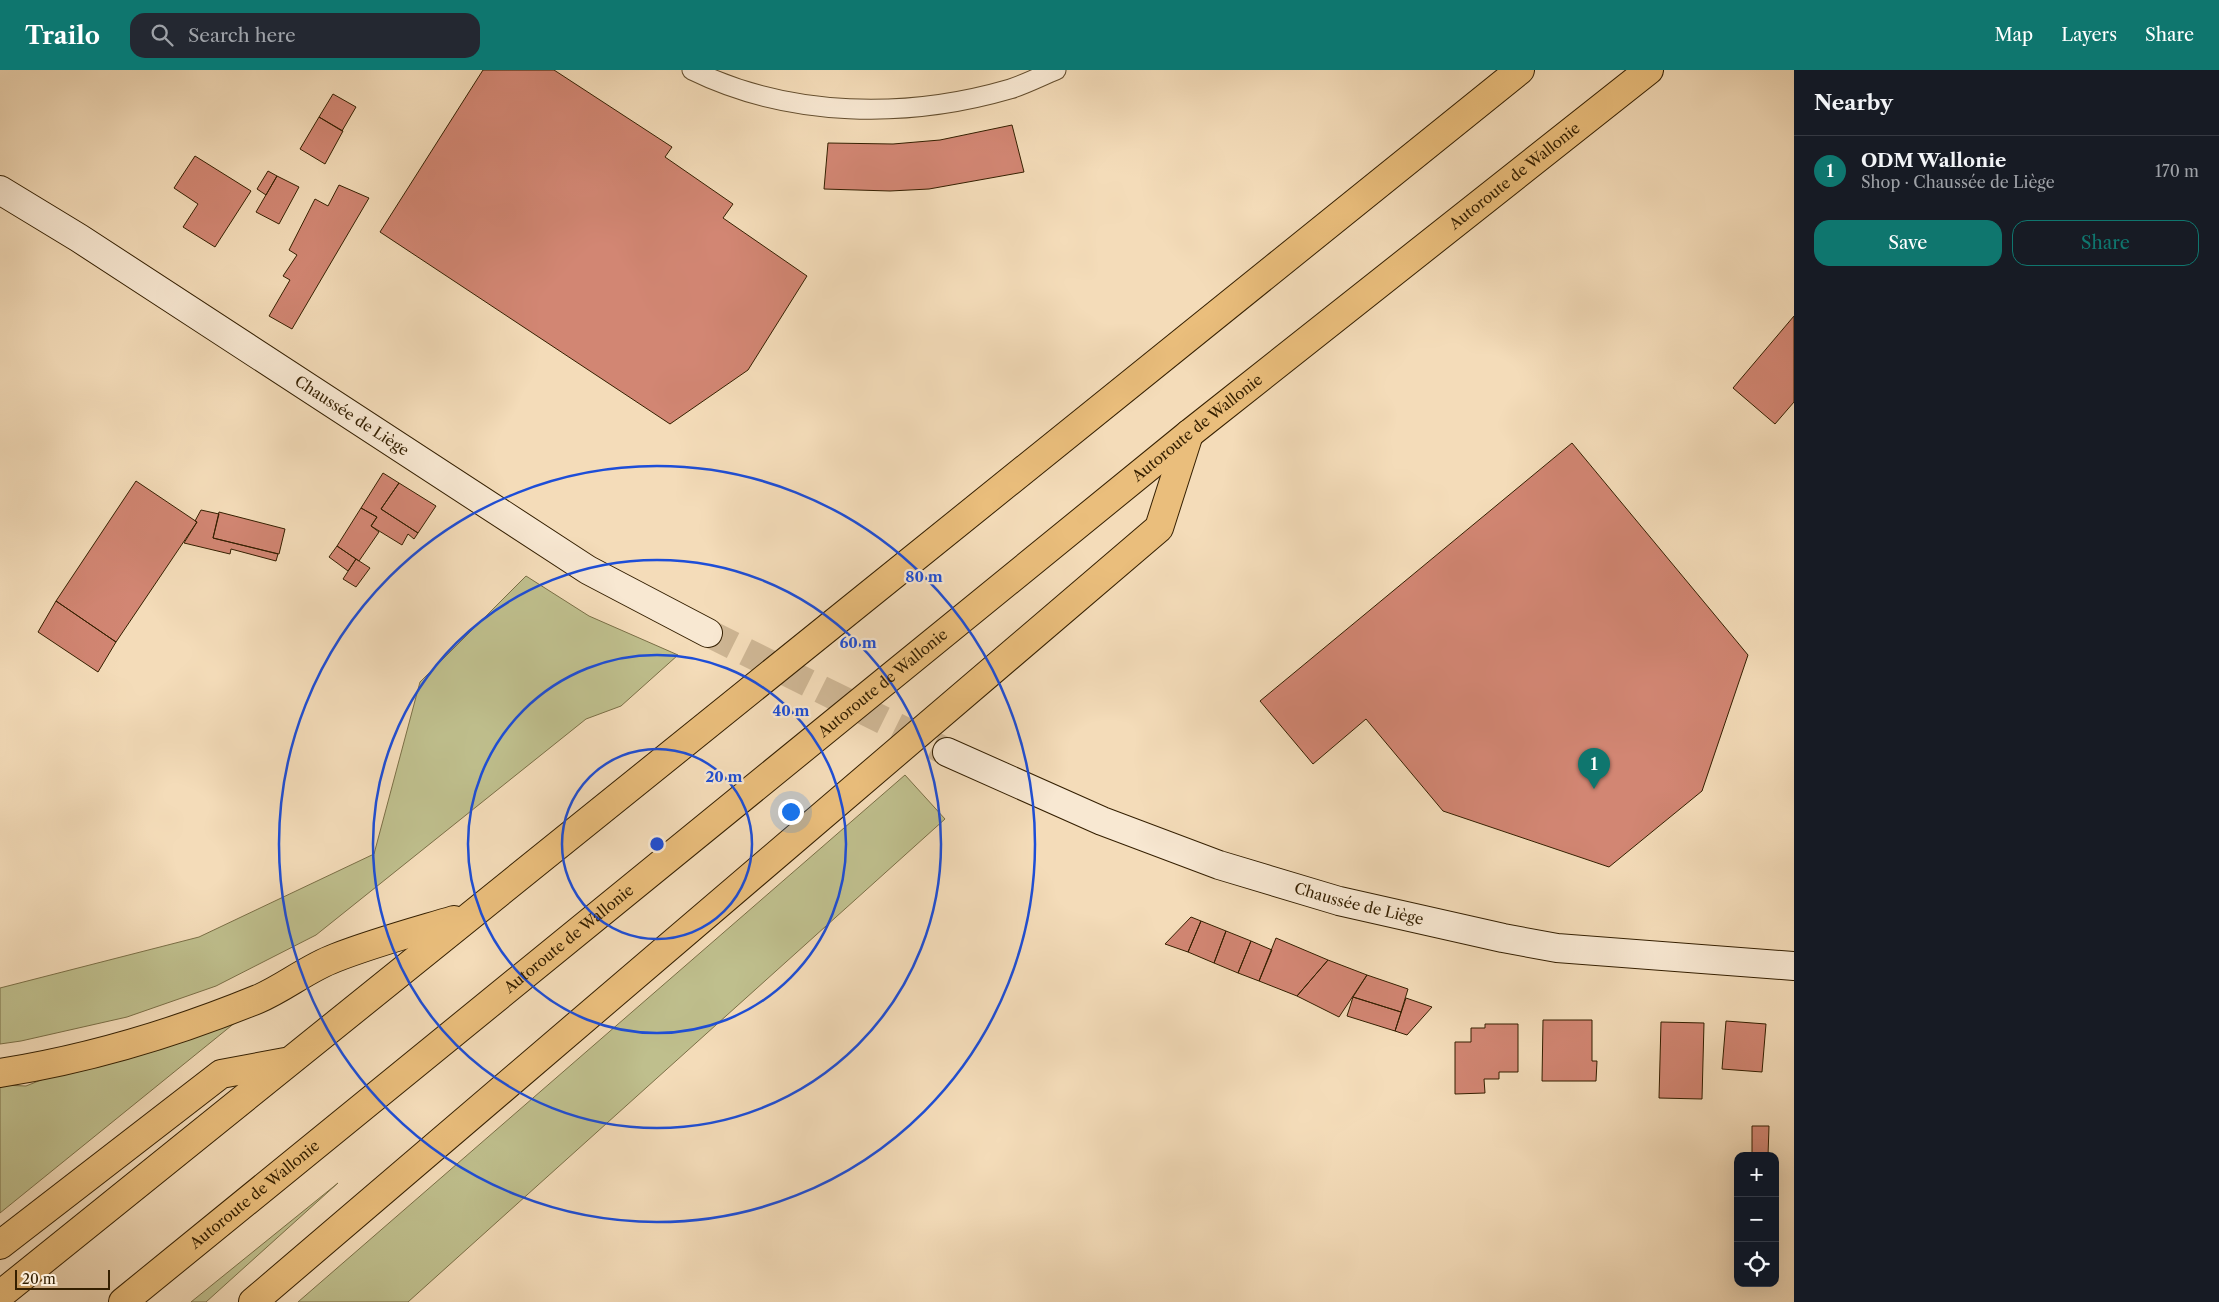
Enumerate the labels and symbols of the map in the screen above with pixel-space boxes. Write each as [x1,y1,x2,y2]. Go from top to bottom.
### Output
street label: Autoroute de Wallonie [1444,118,1584,234]
street label: Autoroute de Wallonie [1127,370,1266,486]
street label: Chaussée de Liège [291,371,413,460]
text: 80 m [905,567,943,586]
street label: Autoroute de Wallonie [813,624,951,742]
text: 60 m [839,633,877,652]
text: 40 m [772,701,810,720]
pin: 1 [1578,748,1610,789]
text: 20 m [705,767,743,786]
your location [778,799,804,825]
centre of rings [648,835,666,853]
street label: Chaussée de Liège [1292,878,1425,929]
street label: Autoroute de Wallonie [499,880,637,998]
street label: Autoroute de Wallonie [185,1136,323,1253]
scale bar [15,1267,110,1290]

